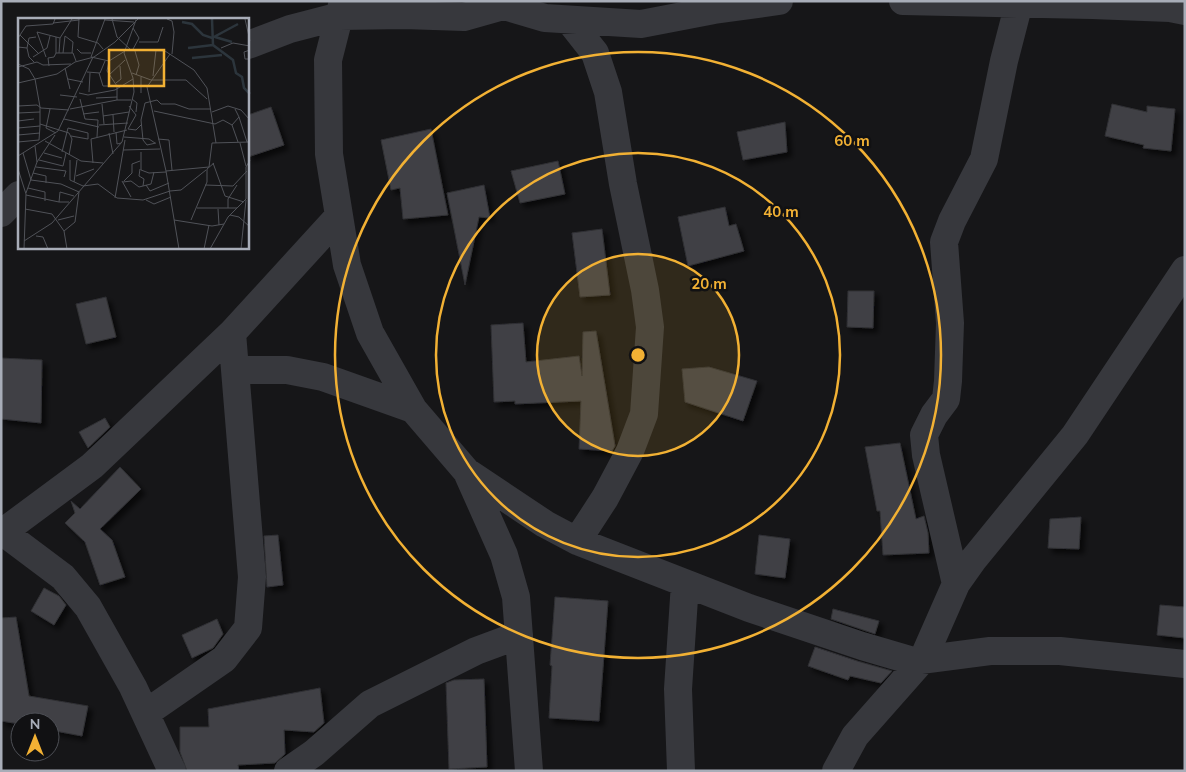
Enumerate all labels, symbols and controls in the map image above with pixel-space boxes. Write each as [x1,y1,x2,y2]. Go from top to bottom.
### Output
inset map [18,18,249,249]
text: 60 m [834,131,870,150]
text: 40 m [763,202,799,221]
text: 20 m [691,274,727,293]
centre of rings [629,346,647,364]
north arrow [10,712,60,762]
text: N [30,715,40,733]

